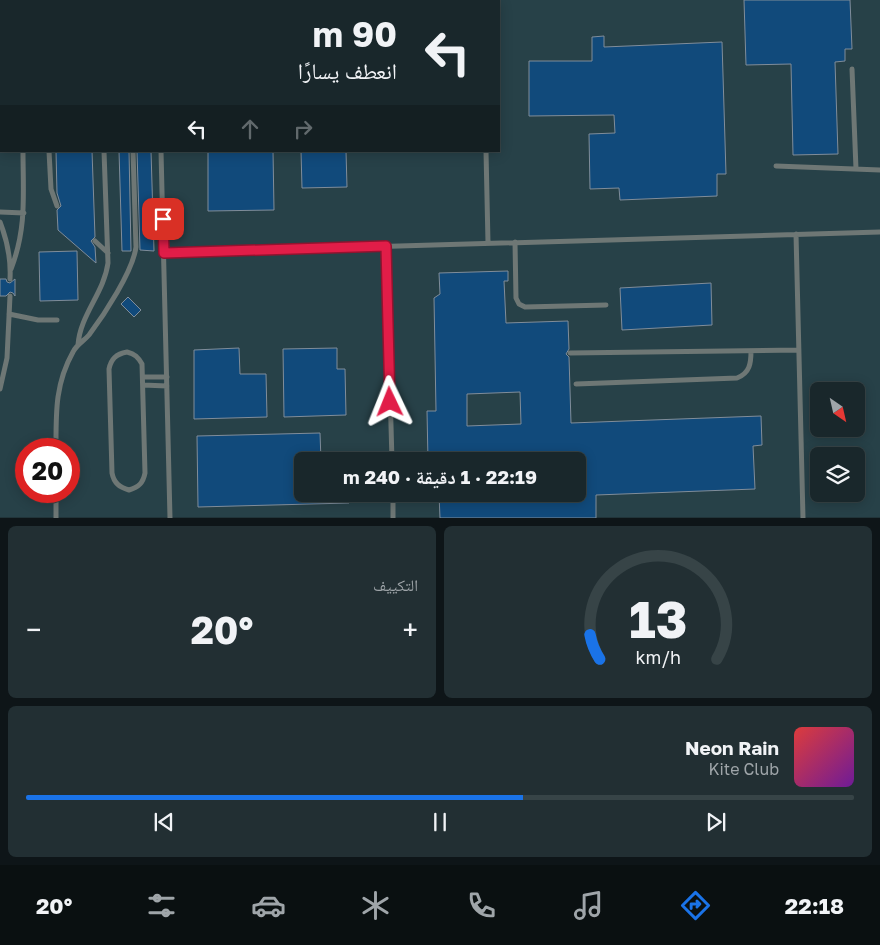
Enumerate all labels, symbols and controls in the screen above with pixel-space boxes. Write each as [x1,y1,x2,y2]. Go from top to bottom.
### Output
text: 90 m [313,13,397,55]
icon: left [415,20,480,85]
text: انعطف يسارًا [298,57,397,84]
icon: left [183,115,211,143]
icon: ahead [236,115,264,143]
icon: right [289,115,317,143]
pin [142,198,184,240]
icon: arrive [149,205,177,233]
position arrow [363,375,415,427]
north arrow [810,382,865,438]
map controls [810,382,865,502]
speed limit sign: 20 [15,438,80,503]
button: layers [810,447,865,502]
text: 22:19 · 1 دقيقة · 240 m [343,465,537,488]
text: التكييف [373,575,418,595]
text: 13 [629,587,687,649]
text: 20° [191,607,253,652]
text: − [26,613,41,646]
text: + [403,613,418,646]
text: km/h [635,646,681,668]
text: Neon Rain [685,736,779,759]
text: Kite Club [708,759,779,779]
icon: previous [150,808,178,836]
icon: pause [426,808,454,836]
icon: next [702,808,730,836]
icon: filters [144,888,179,923]
icon: car [251,888,286,923]
icon: climate [358,888,393,923]
icon: phone [464,888,499,923]
icon: music [571,888,606,923]
icon: directions [678,888,713,923]
text: 20° [36,892,72,919]
text: 22:18 [785,892,844,919]

